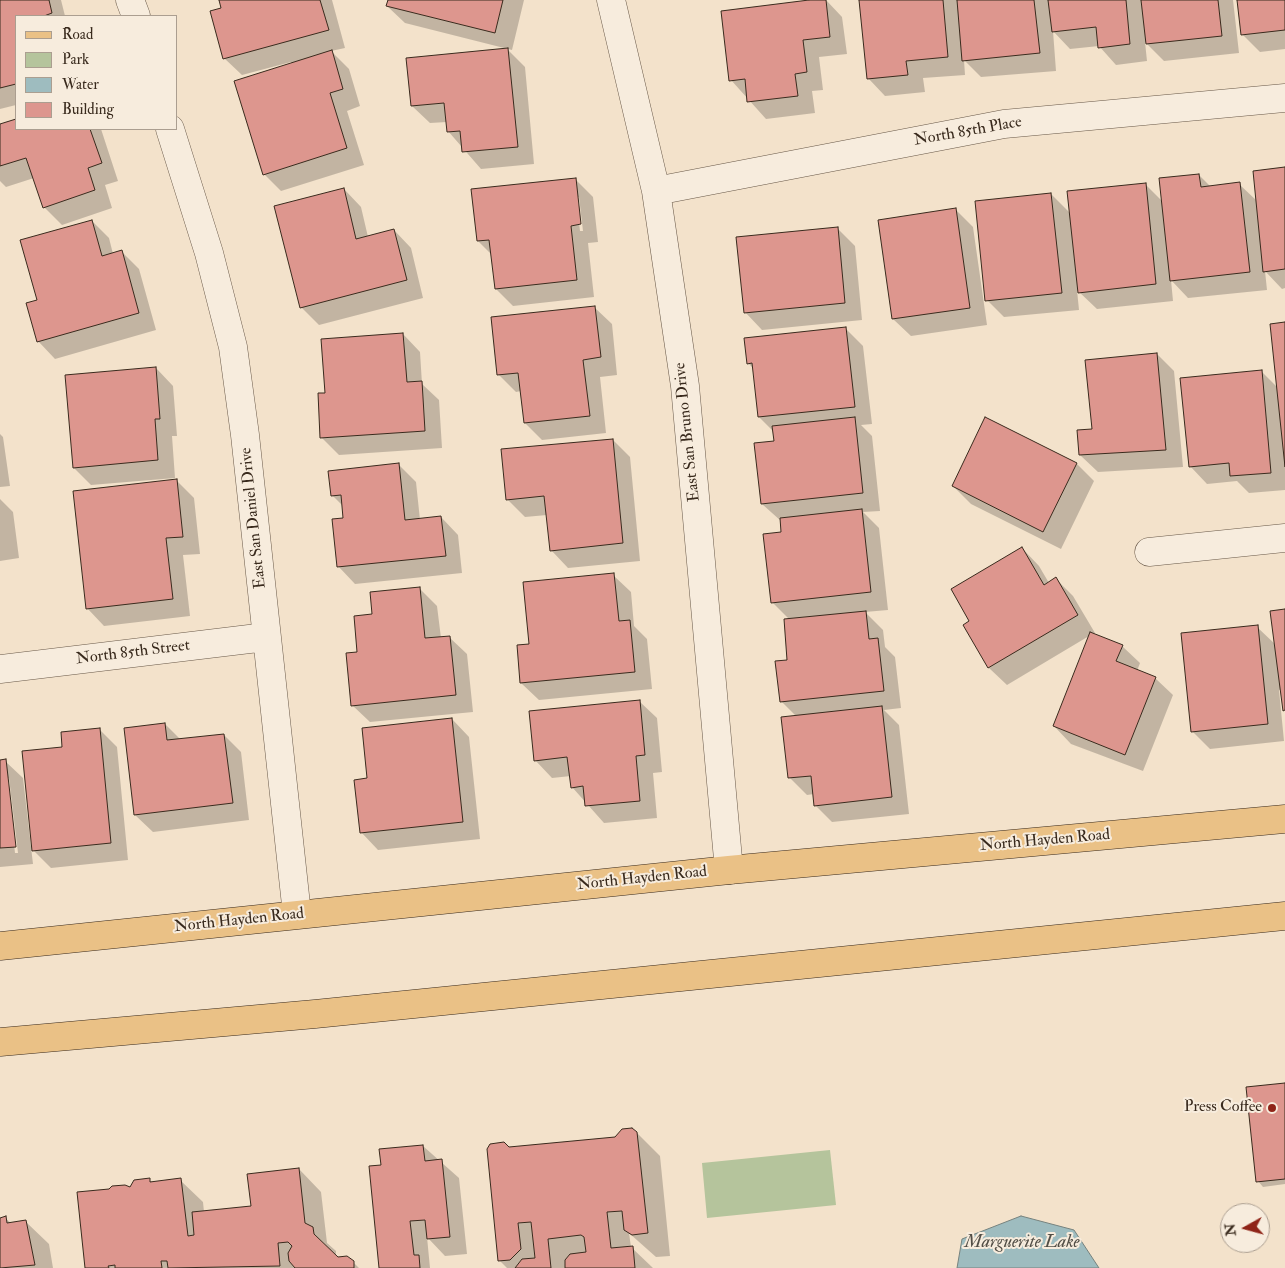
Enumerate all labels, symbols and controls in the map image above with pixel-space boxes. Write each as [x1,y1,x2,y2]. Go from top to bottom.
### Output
legend [15,15,178,130]
text: Road [62,25,93,44]
text: Park [62,50,89,69]
text: Water [62,75,99,94]
text: Building [62,100,114,119]
street label: North 85th Place [913,113,1023,151]
street label: East San Bruno Drive [671,361,705,503]
street label: East San Daniel Drive [237,446,271,590]
street label: North 85th Street [75,636,191,670]
street label: North Hayden Road [979,826,1111,856]
street label: North Hayden Road [576,863,708,895]
street label: North Hayden Road [173,905,305,937]
place label: Press Coffee [1184,1098,1262,1118]
marker: Press Coffee [1266,1102,1278,1114]
north arrow [1220,1203,1270,1253]
text: N [1221,1223,1240,1237]
water label: Marguerite Lake [964,1232,1080,1254]

